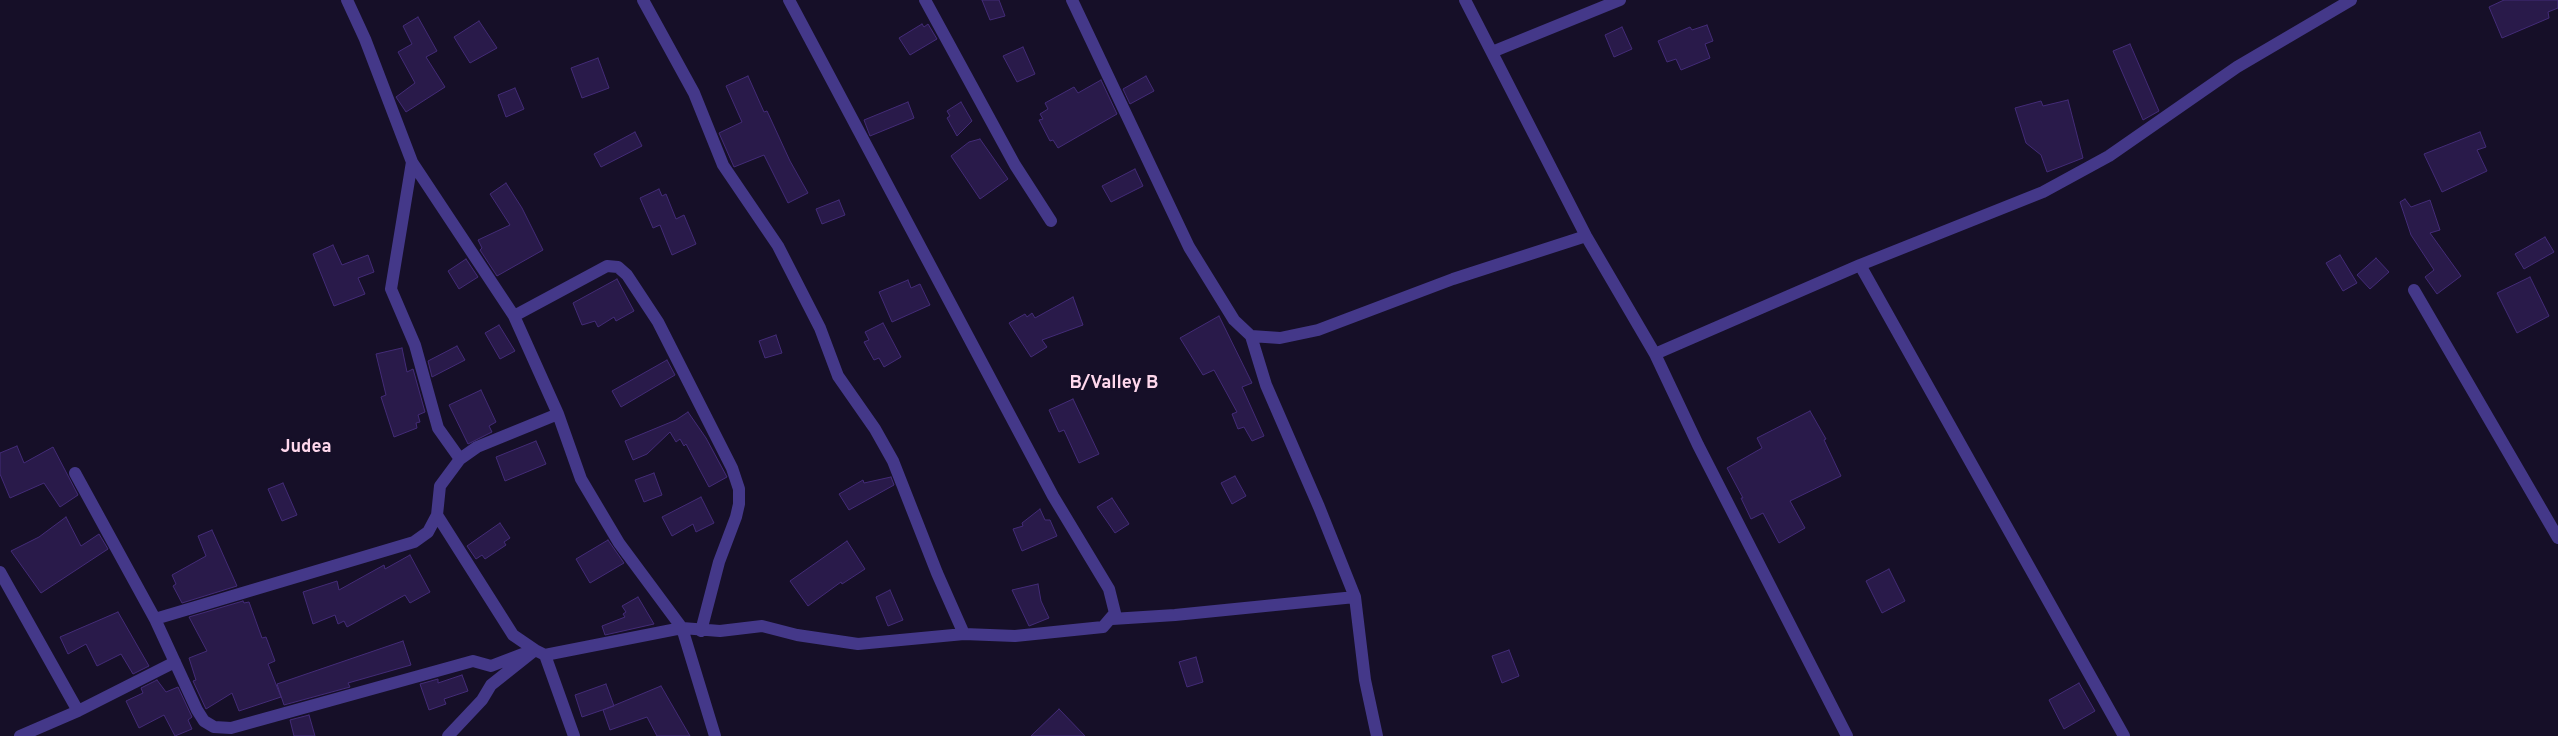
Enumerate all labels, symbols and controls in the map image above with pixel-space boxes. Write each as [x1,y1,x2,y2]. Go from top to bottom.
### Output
district label: B/Valley B [1069,373,1159,395]
district label: Judea [281,437,331,459]

